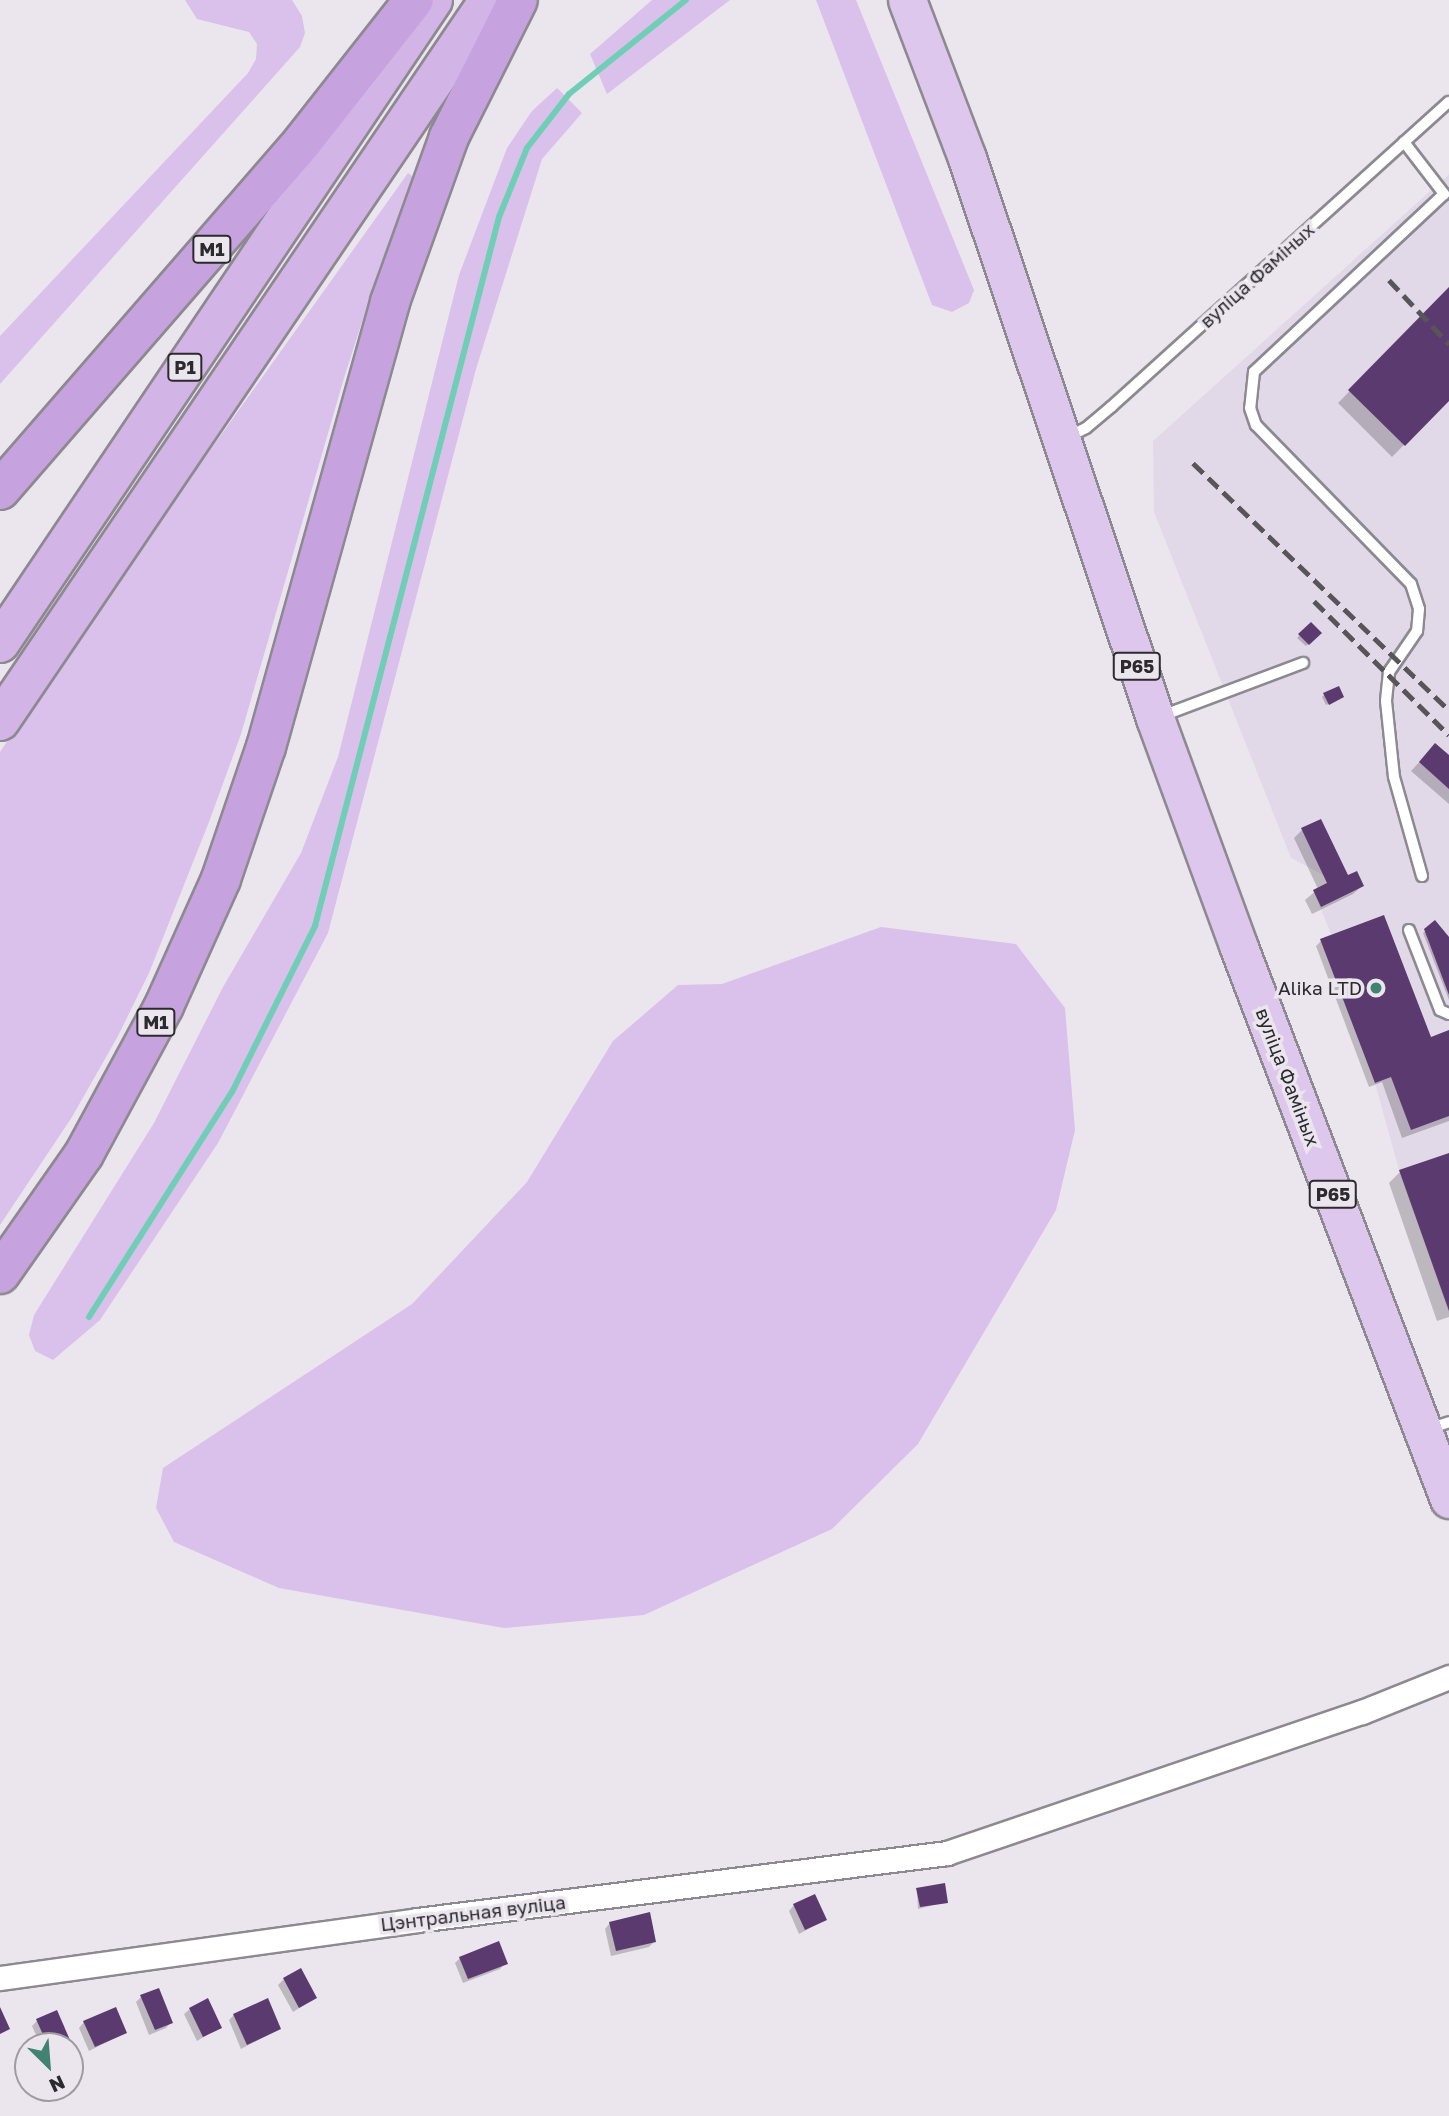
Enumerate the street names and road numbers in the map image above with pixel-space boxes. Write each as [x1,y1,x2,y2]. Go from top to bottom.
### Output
street label: вуліца Фаміных [1195,218,1319,332]
road number: М1 [191,234,233,264]
road number: Р1 [166,352,204,382]
road number: Р65 [1112,652,1162,680]
street label: вуліца Фаміных [1251,1005,1325,1149]
road number: М1 [135,1007,177,1036]
road number: Р65 [1308,1180,1358,1209]
street label: Цэнтральная вуліца [379,1890,567,1936]

